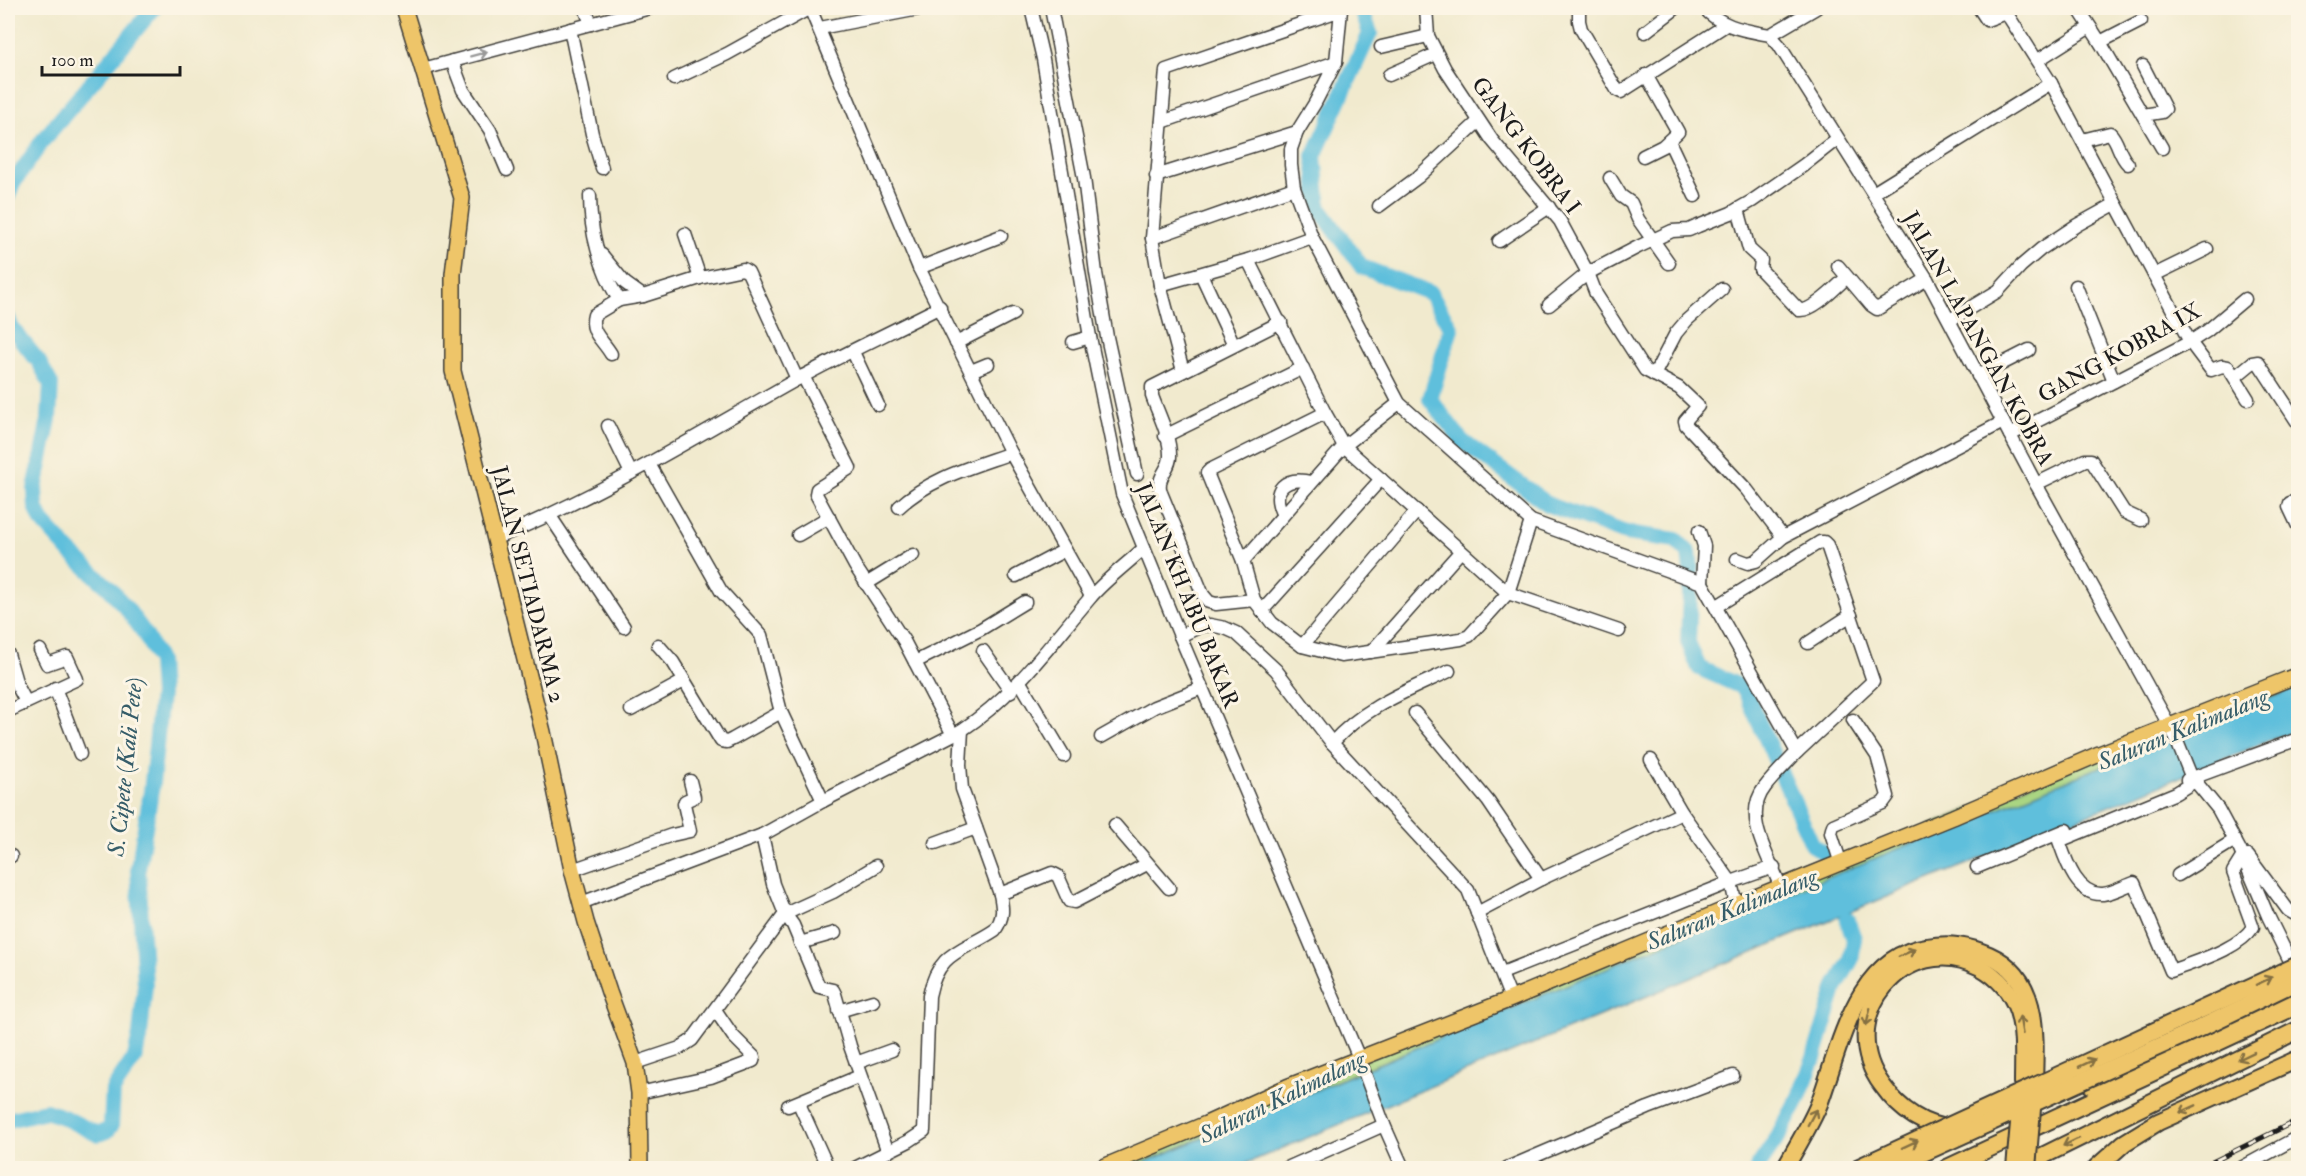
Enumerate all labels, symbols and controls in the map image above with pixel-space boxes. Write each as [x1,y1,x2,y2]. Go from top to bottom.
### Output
scale bar [42,39,180,77]
one-way arrow [470,47,489,59]
text: 100 m [51,49,94,72]
street label: GANG KOBRA I [1465,71,1587,220]
street label: JALAN LAPANGAN KOBRA [1896,205,2060,471]
street label: GANG KOBRA IX [2033,297,2206,409]
street label: JALAN SETIADARMA 2 [485,462,571,706]
street label: JALAN KH ABU BAKAR [1129,478,1246,713]
water label: S. Cipete (Kali Pete) [101,676,150,859]
water label: Saluran Kalimalang [2092,681,2274,778]
water label: Saluran Kalimalang [1641,861,1823,958]
one-way arrow [1898,947,1916,958]
one-way arrow [2255,974,2273,986]
one-way arrow [1862,1007,1874,1026]
one-way arrow [2015,1016,2026,1035]
water label: Saluran Kalimalang [1193,1043,1372,1152]
one-way arrow [2237,1050,2255,1062]
one-way arrow [2078,1056,2096,1068]
one-way arrow [2179,1104,2198,1115]
one-way arrow [1807,1108,1818,1126]
one-way arrow [1901,1137,1919,1149]
one-way arrow [2063,1137,2081,1149]

